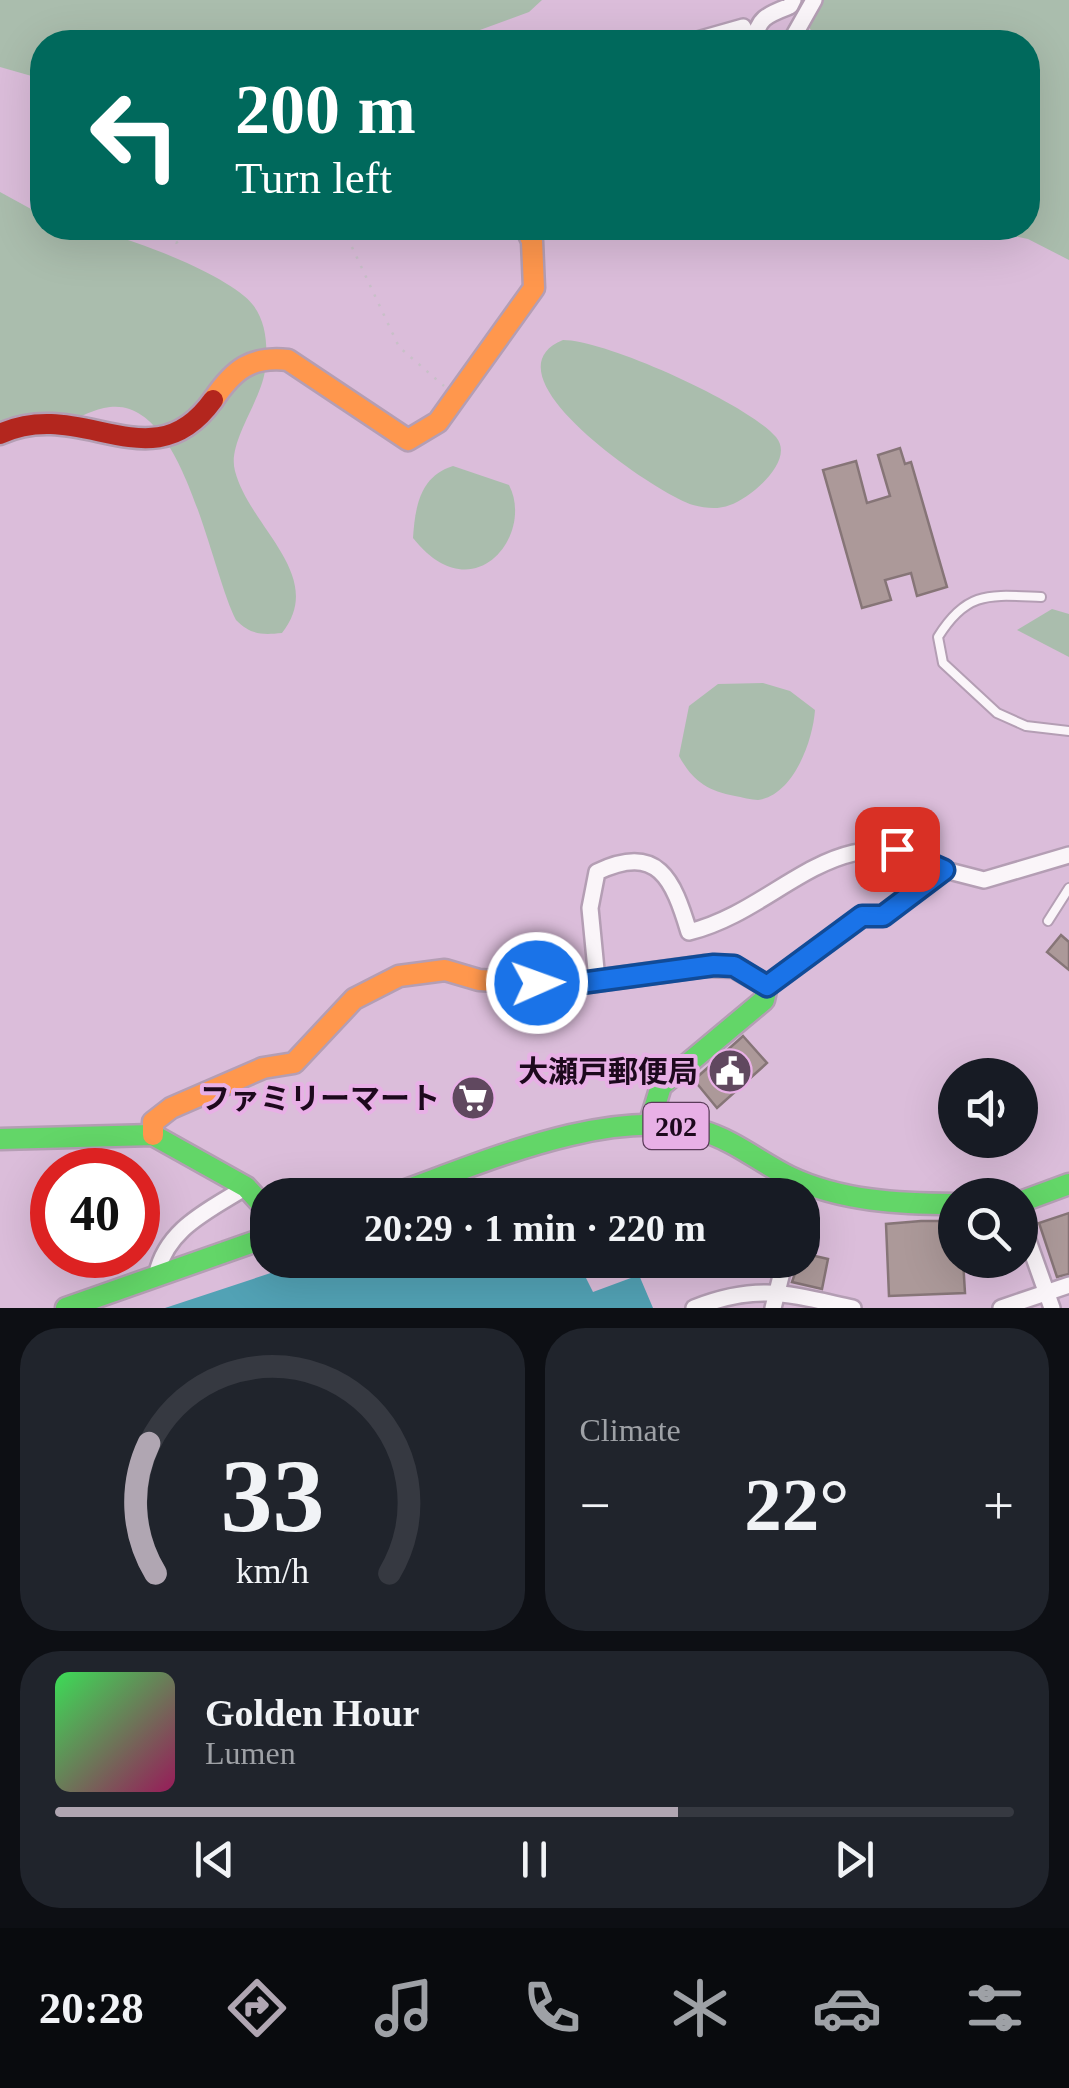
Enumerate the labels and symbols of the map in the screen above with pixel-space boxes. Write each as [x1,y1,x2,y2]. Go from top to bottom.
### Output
pin [855,807,940,892]
position arrow [485,931,589,1035]
public building icon: 大瀬戸郵便局 [707,1048,753,1094]
place label: 大瀬戸郵便局 [518,1055,698,1088]
supermarket icon: ファミリーマート [450,1075,496,1121]
place label: ファミリーマート [200,1082,440,1115]
road number: 202 [644,1103,708,1149]
speed limit sign: 40 [30,1148,160,1278]

